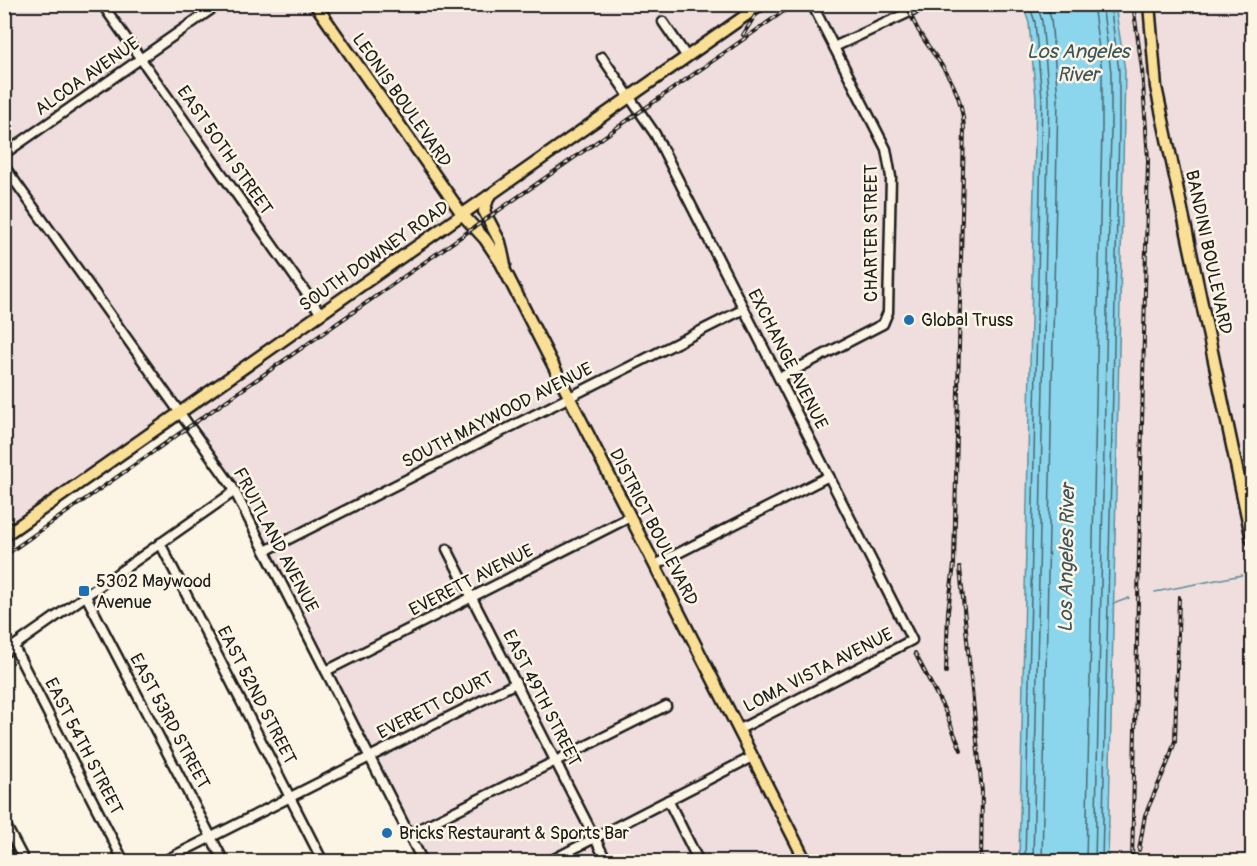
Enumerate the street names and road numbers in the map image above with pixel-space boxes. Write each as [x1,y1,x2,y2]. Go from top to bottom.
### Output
street label: LEONIS BOULEVARD [347,29,456,172]
street label: ALCOA AVENUE [31,32,144,121]
street label: EAST 50TH STREET [171,81,278,219]
street label: CHARTER STREET [860,164,883,302]
street label: BANDINI BOULEVARD [1180,168,1237,336]
street label: SOUTH DOWNEY ROAD [295,196,454,317]
street label: EXCHANGE AVENUE [742,285,833,433]
street label: SOUTH MAYWOOD AVENUE [398,357,596,474]
street label: DISTRICT BOULEVARD [604,445,703,610]
street label: FRUITLAND AVENUE [228,464,323,617]
street label: EVERETT AVENUE [405,539,537,622]
street label: EAST 52ND STREET [212,622,301,768]
street label: LOMA VISTA AVENUE [740,623,897,718]
street label: EAST 49TH STREET [497,626,586,770]
street label: EAST 53RD STREET [124,649,215,793]
street label: EVERETT COURT [373,666,497,745]
street label: EAST 54TH STREET [39,674,128,819]

